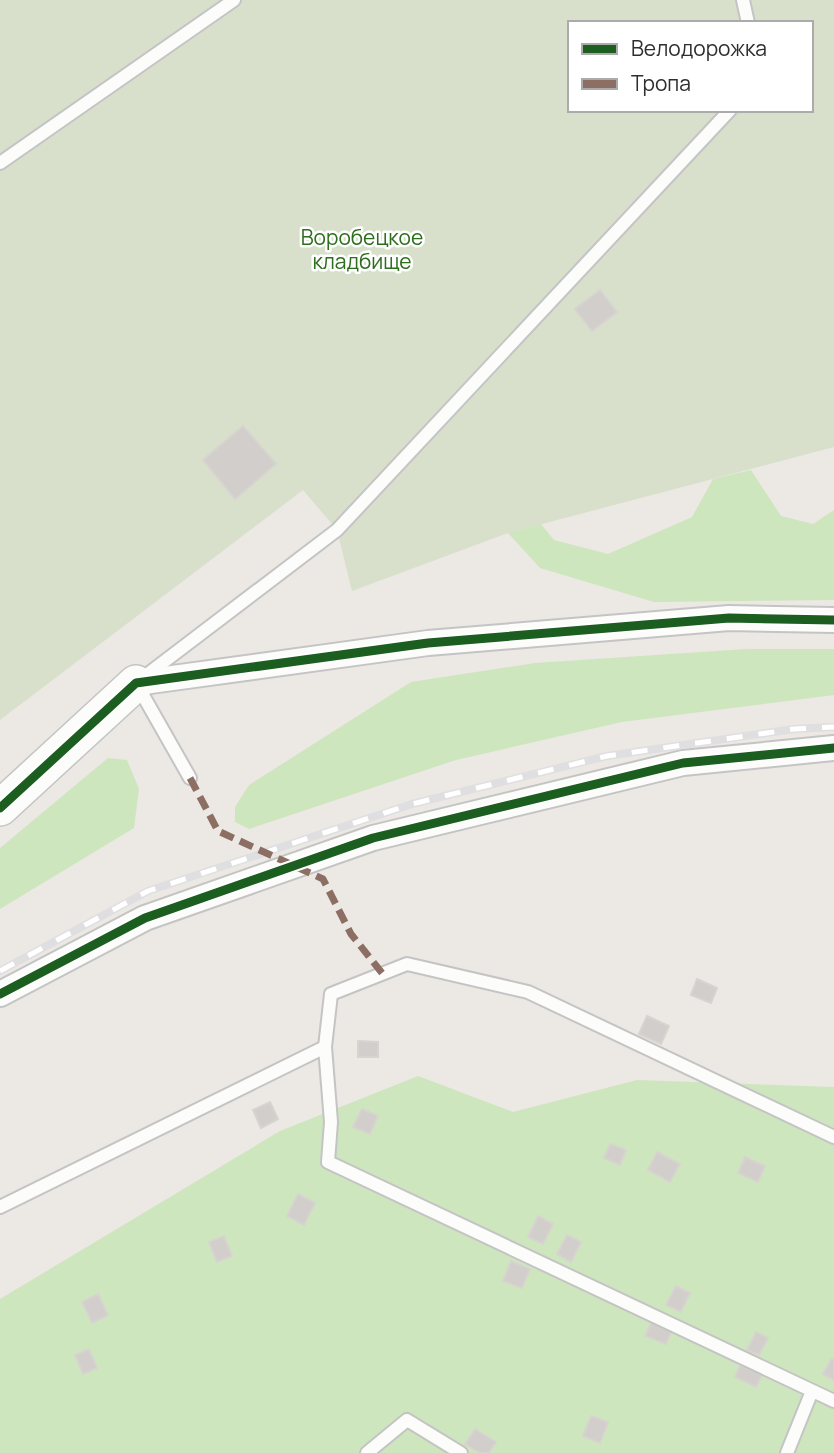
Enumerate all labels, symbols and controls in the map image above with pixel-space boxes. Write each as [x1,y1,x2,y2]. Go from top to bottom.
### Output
legend [568,21,813,112]
text: Велодорожка [631,34,767,62]
text: Тропа [631,69,691,97]
park label: Воробецкое кладбище [301,223,423,275]

